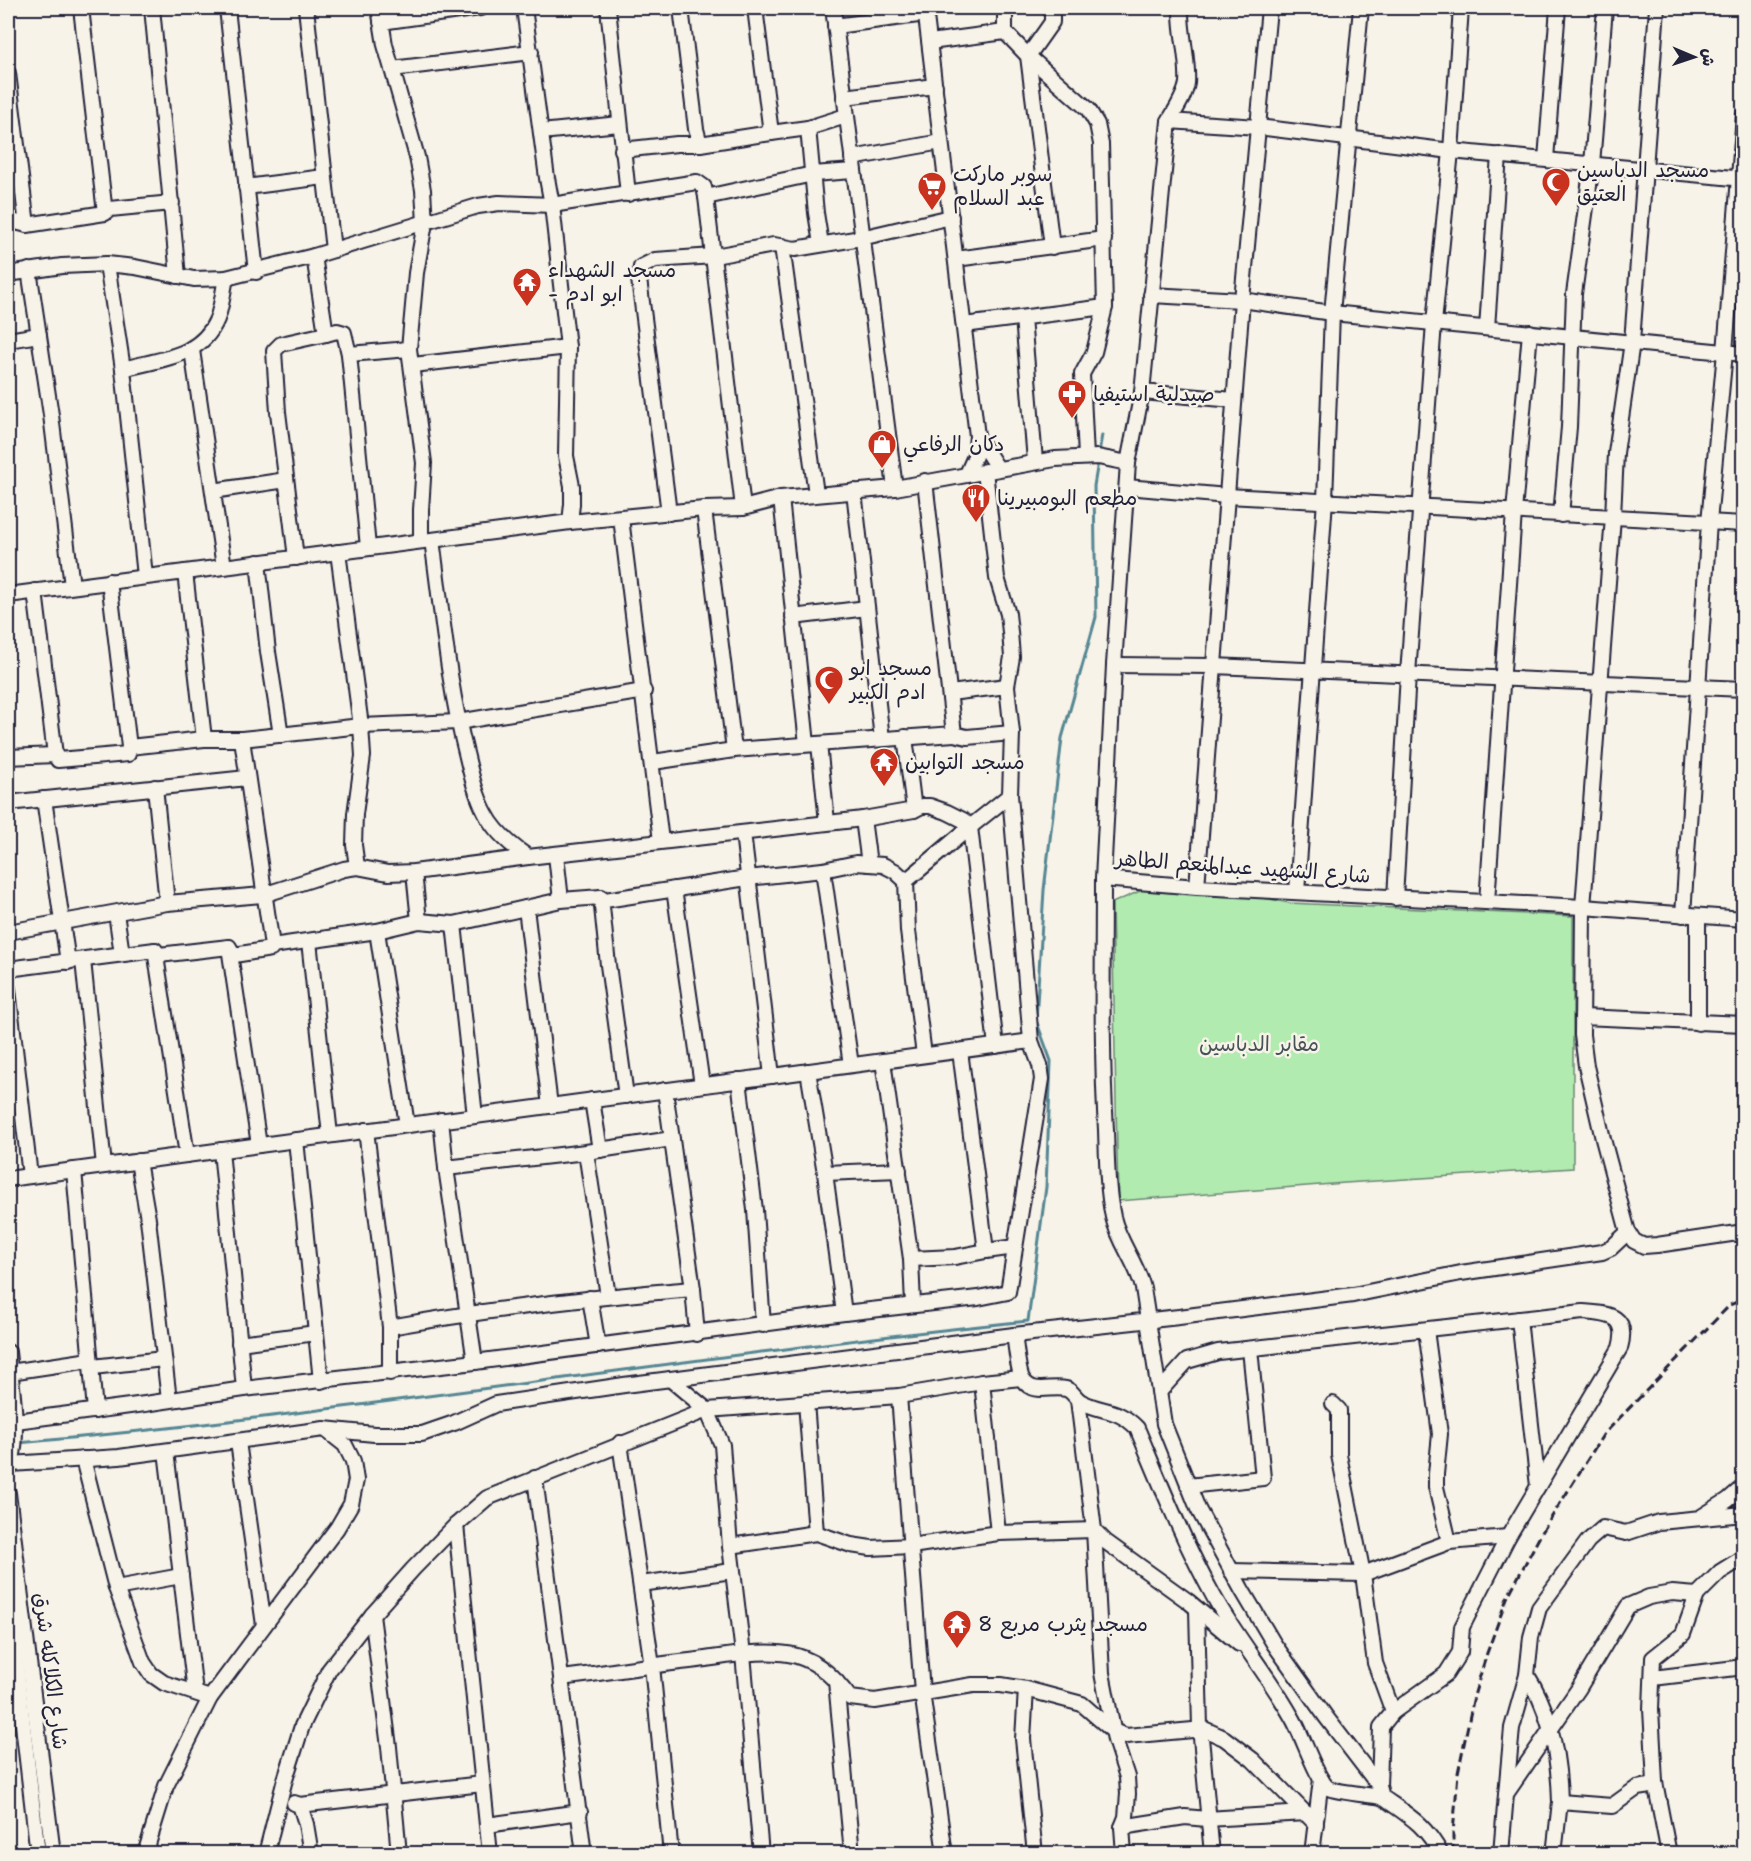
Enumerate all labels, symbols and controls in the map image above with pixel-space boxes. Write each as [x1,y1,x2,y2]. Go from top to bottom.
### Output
north arrow [1664,27,1724,87]
text: ش [1698,48,1719,67]
place label: مسجد الدباسين العتيق [1577,156,1709,208]
place label: سوبر ماركت عبد السلام [953,160,1052,214]
mosque icon: مسجد الدباسين العتيق [1540,166,1572,208]
supermarket icon: سوبر ماركت عبد السلام [916,170,948,212]
place label: مسجد الشهداء - ابو ادم [548,256,676,310]
temple icon: مسجد الشهداء - ابو ادم [511,266,543,308]
pharmacy icon: صيدلية استيفيا [1056,378,1088,420]
place label: صيدلية استيفيا [1093,380,1215,408]
shop icon: دكان الرفاعي [866,428,898,470]
place label: دكان الرفاعي [903,430,1004,463]
restaurant icon: مطعم البومبيرينا [960,482,992,524]
place label: مطعم البومبيرينا [997,484,1137,514]
place label: مسجد ابو ادم الكبير [848,654,932,708]
mosque icon: مسجد ابو ادم الكبير [813,664,845,706]
temple icon: مسجد التوابين [868,746,900,788]
place label: مسجد التوابين [905,748,1025,776]
street label: شارع الشهيد عبدالمنعم الطاهر [1112,844,1371,892]
park label: مقابر الدباسين [1199,1030,1319,1058]
street label: شارع الكلاكله شرق [26,1591,75,1751]
temple icon: مسجد يثرب مربع 8 [941,1608,973,1650]
place label: مسجد يثرب مربع 8 [978,1610,1148,1639]

